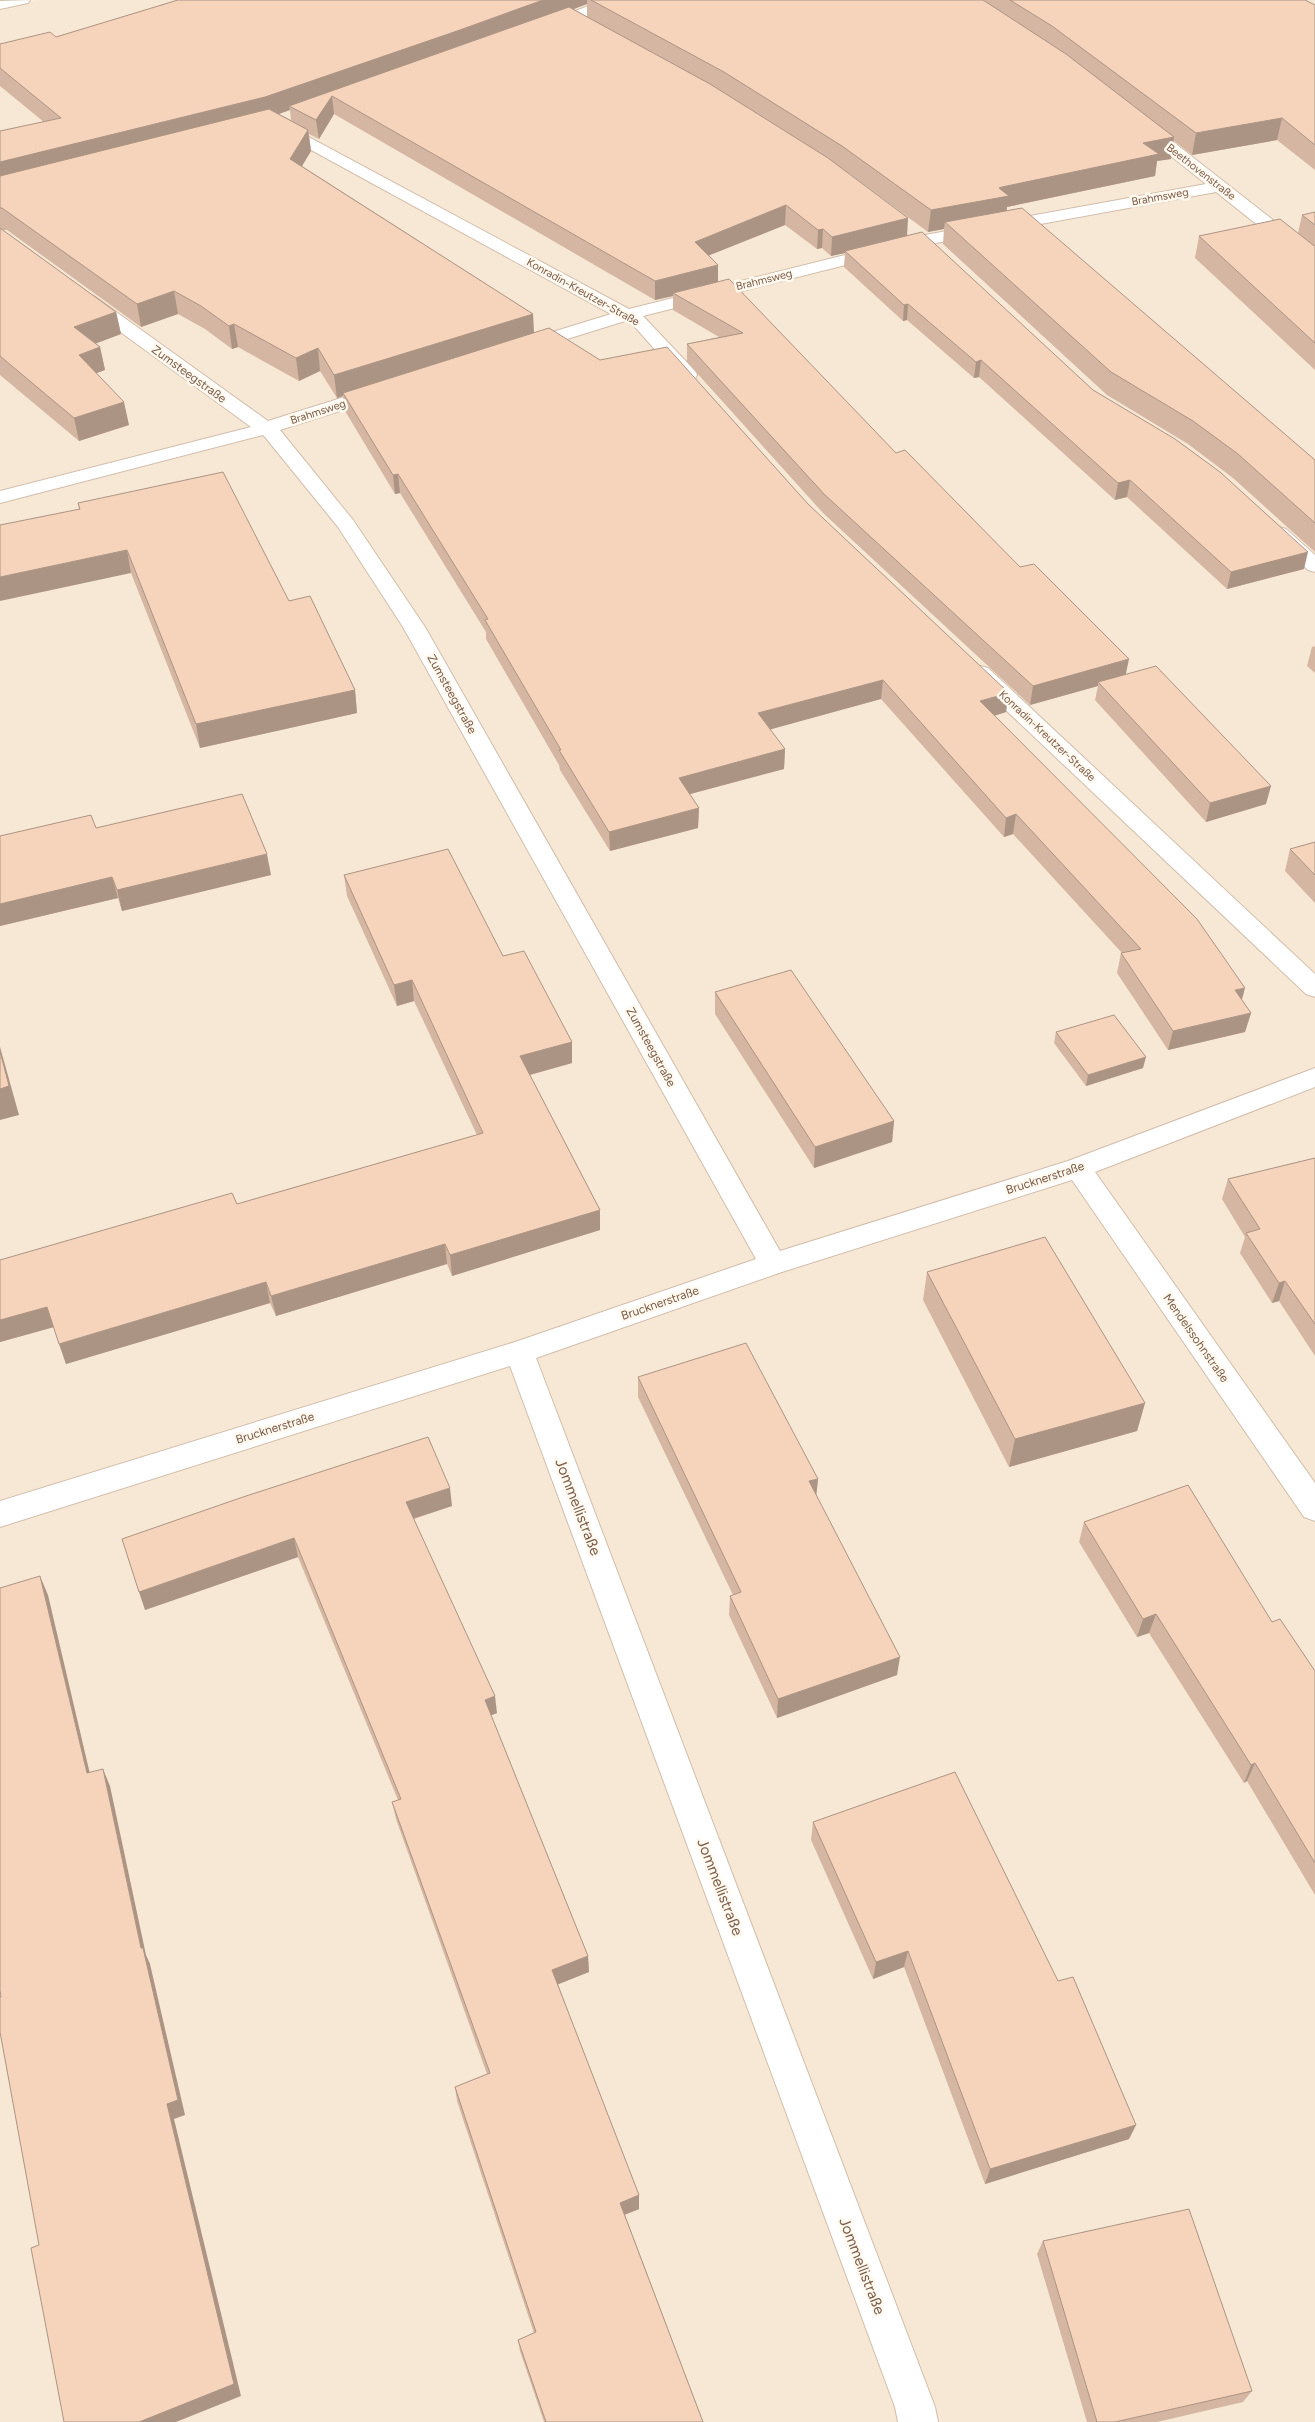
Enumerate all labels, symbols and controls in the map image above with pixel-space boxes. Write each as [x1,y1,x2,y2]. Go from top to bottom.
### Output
street label: Beethovenstraße [1164,141,1238,203]
street label: Brahmsweg [1130,186,1190,208]
street label: Konradin-Kreutzer-Straße [524,256,642,328]
street label: Brahmsweg [734,267,794,293]
street label: Zumsteegstraße [149,342,229,406]
street label: Brahmsweg [289,397,347,427]
street label: Zumsteegstraße [424,652,480,736]
street label: Konradin-Kreutzer-Straße [996,688,1098,784]
street label: Zumsteegstraße [623,1005,679,1089]
street label: Brucknerstraße [1004,1159,1086,1197]
street label: Brucknerstraße [619,1283,701,1323]
street label: Mendelssohnstraße [1160,1291,1232,1385]
street label: Brucknerstraße [234,1409,316,1447]
street label: Jommellistraße [551,1456,605,1558]
street label: Jommellistraße [693,1836,747,1938]
street label: Jommellistraße [835,2215,889,2317]

